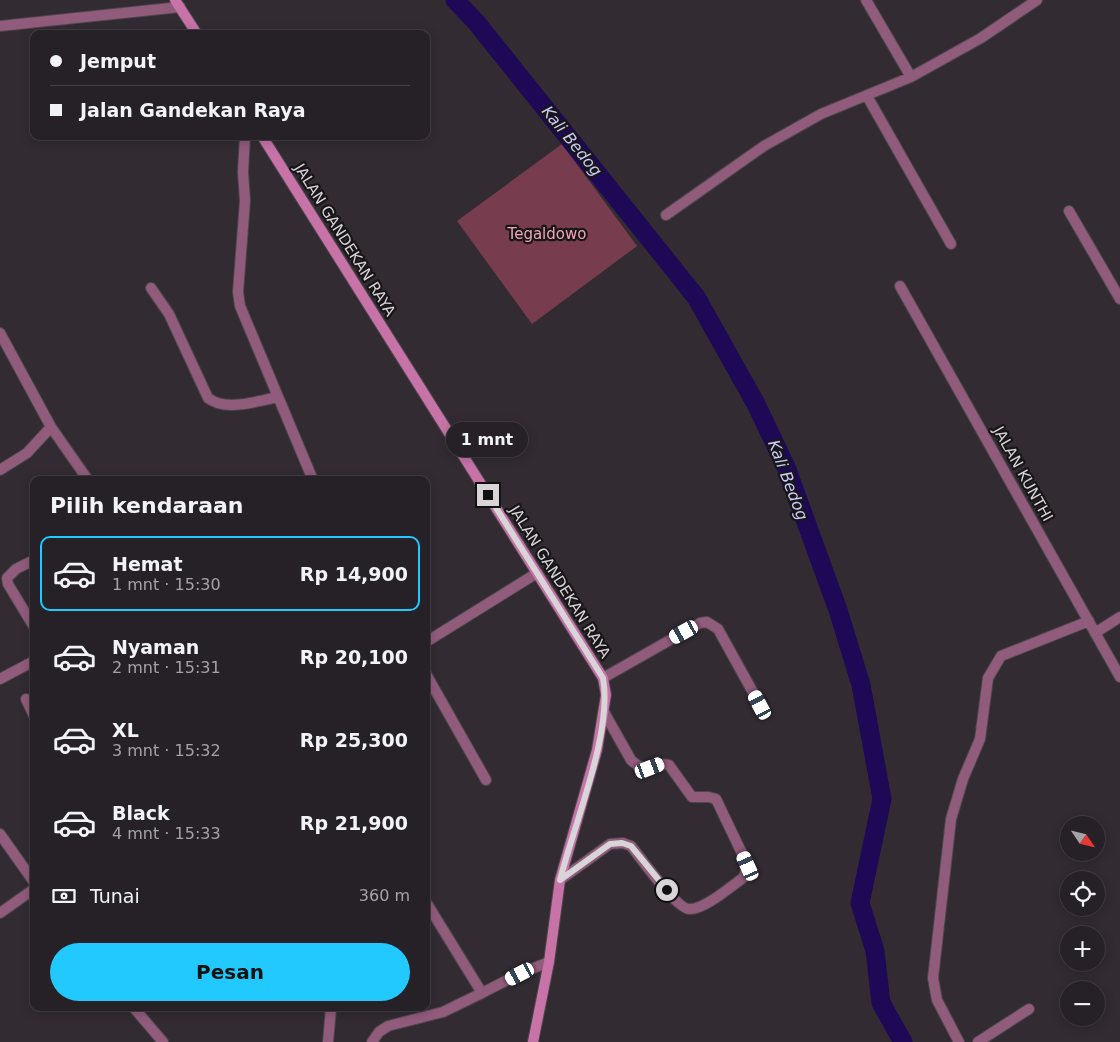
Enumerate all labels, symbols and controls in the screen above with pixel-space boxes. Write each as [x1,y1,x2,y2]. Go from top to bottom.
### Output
text: Jemput [80,50,156,72]
text: Jalan Gandekan Raya [80,99,305,121]
water label: Kali Bedog [538,102,606,180]
street label: JALAN GANDEKAN RAYA [290,160,400,320]
park label: Tegaldowo [507,225,586,243]
callout: 1 mnt [447,422,529,458]
street label: JALAN KUNTHI [989,422,1057,525]
text: 1 mnt [461,430,513,449]
water label: Kali Bedog [764,437,812,523]
route end [477,484,499,506]
text: Pilih kendaraan [50,493,244,518]
street label: JALAN GANDEKAN RAYA [505,502,615,662]
icon: car [52,551,97,596]
text: Hemat [112,553,183,575]
text: Rp 14,900 [300,563,408,585]
text: 1 mnt · 15:30 [112,575,221,594]
car [667,618,700,646]
icon: car [52,634,97,679]
text: Nyaman [112,636,199,658]
text: Rp 20,100 [300,646,408,668]
text: 2 mnt · 15:31 [112,658,221,677]
car [746,688,773,722]
icon: car [52,717,97,762]
text: XL [112,719,139,741]
text: Rp 25,300 [300,729,408,751]
text: 3 mnt · 15:32 [112,741,221,760]
car [633,756,666,780]
icon: car [52,800,97,845]
text: Black [112,802,170,824]
text: Rp 21,900 [300,812,408,834]
north arrow [1060,816,1105,861]
map controls [1060,816,1105,1026]
text: 4 mnt · 15:33 [112,824,221,843]
car [735,849,760,883]
button: locate [1060,871,1105,916]
route start [656,879,678,901]
icon: cash [50,882,78,910]
text: Tunai [90,885,140,907]
text: 360 m [359,886,410,905]
button: + [1060,926,1105,971]
button: Pesan [50,943,410,1001]
car [503,960,536,988]
button: − [1060,981,1105,1026]

